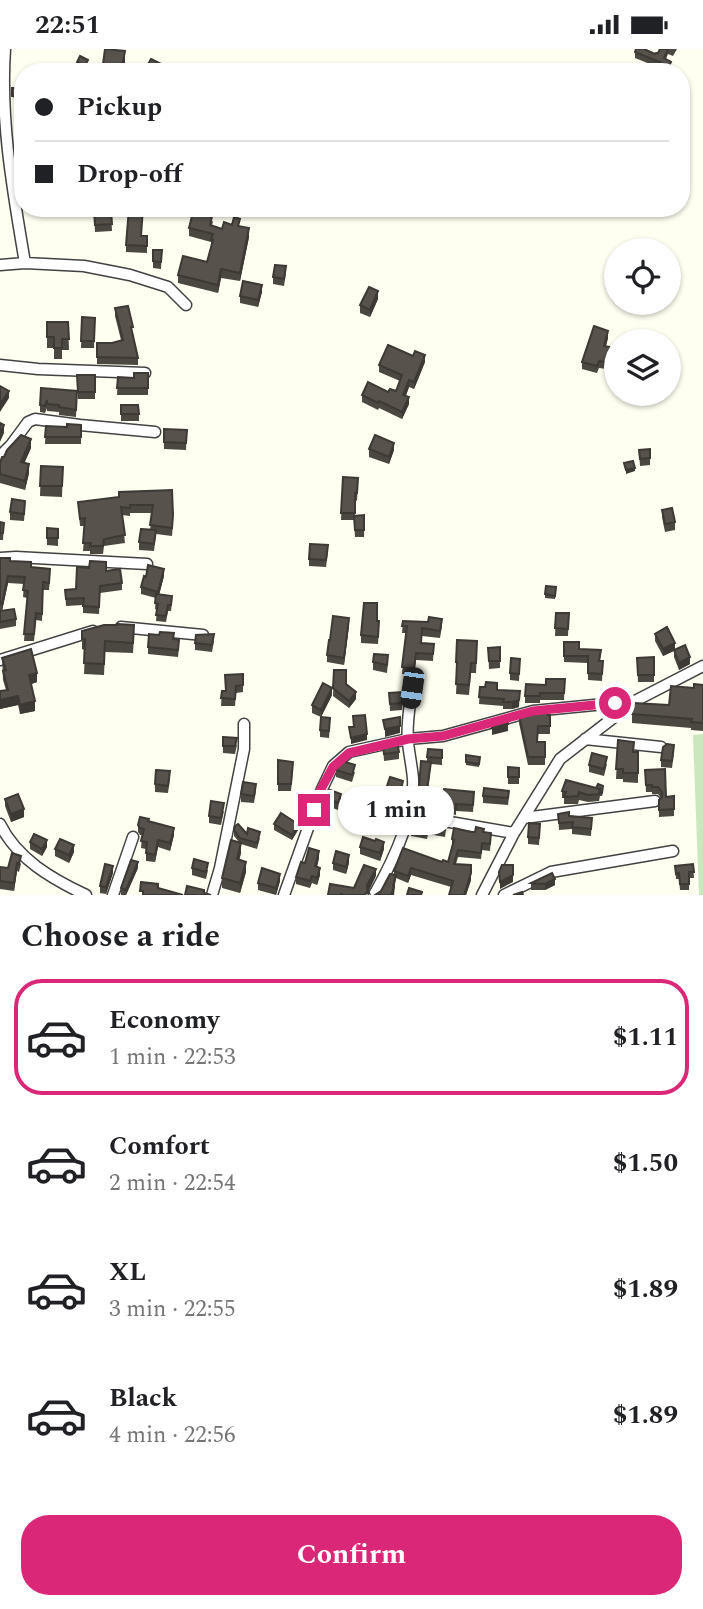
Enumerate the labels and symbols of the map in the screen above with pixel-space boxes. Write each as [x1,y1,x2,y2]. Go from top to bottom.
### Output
car [399,666,426,710]
route start [599,687,631,719]
callout: 1 min [338,785,454,835]
route end [298,794,330,826]

